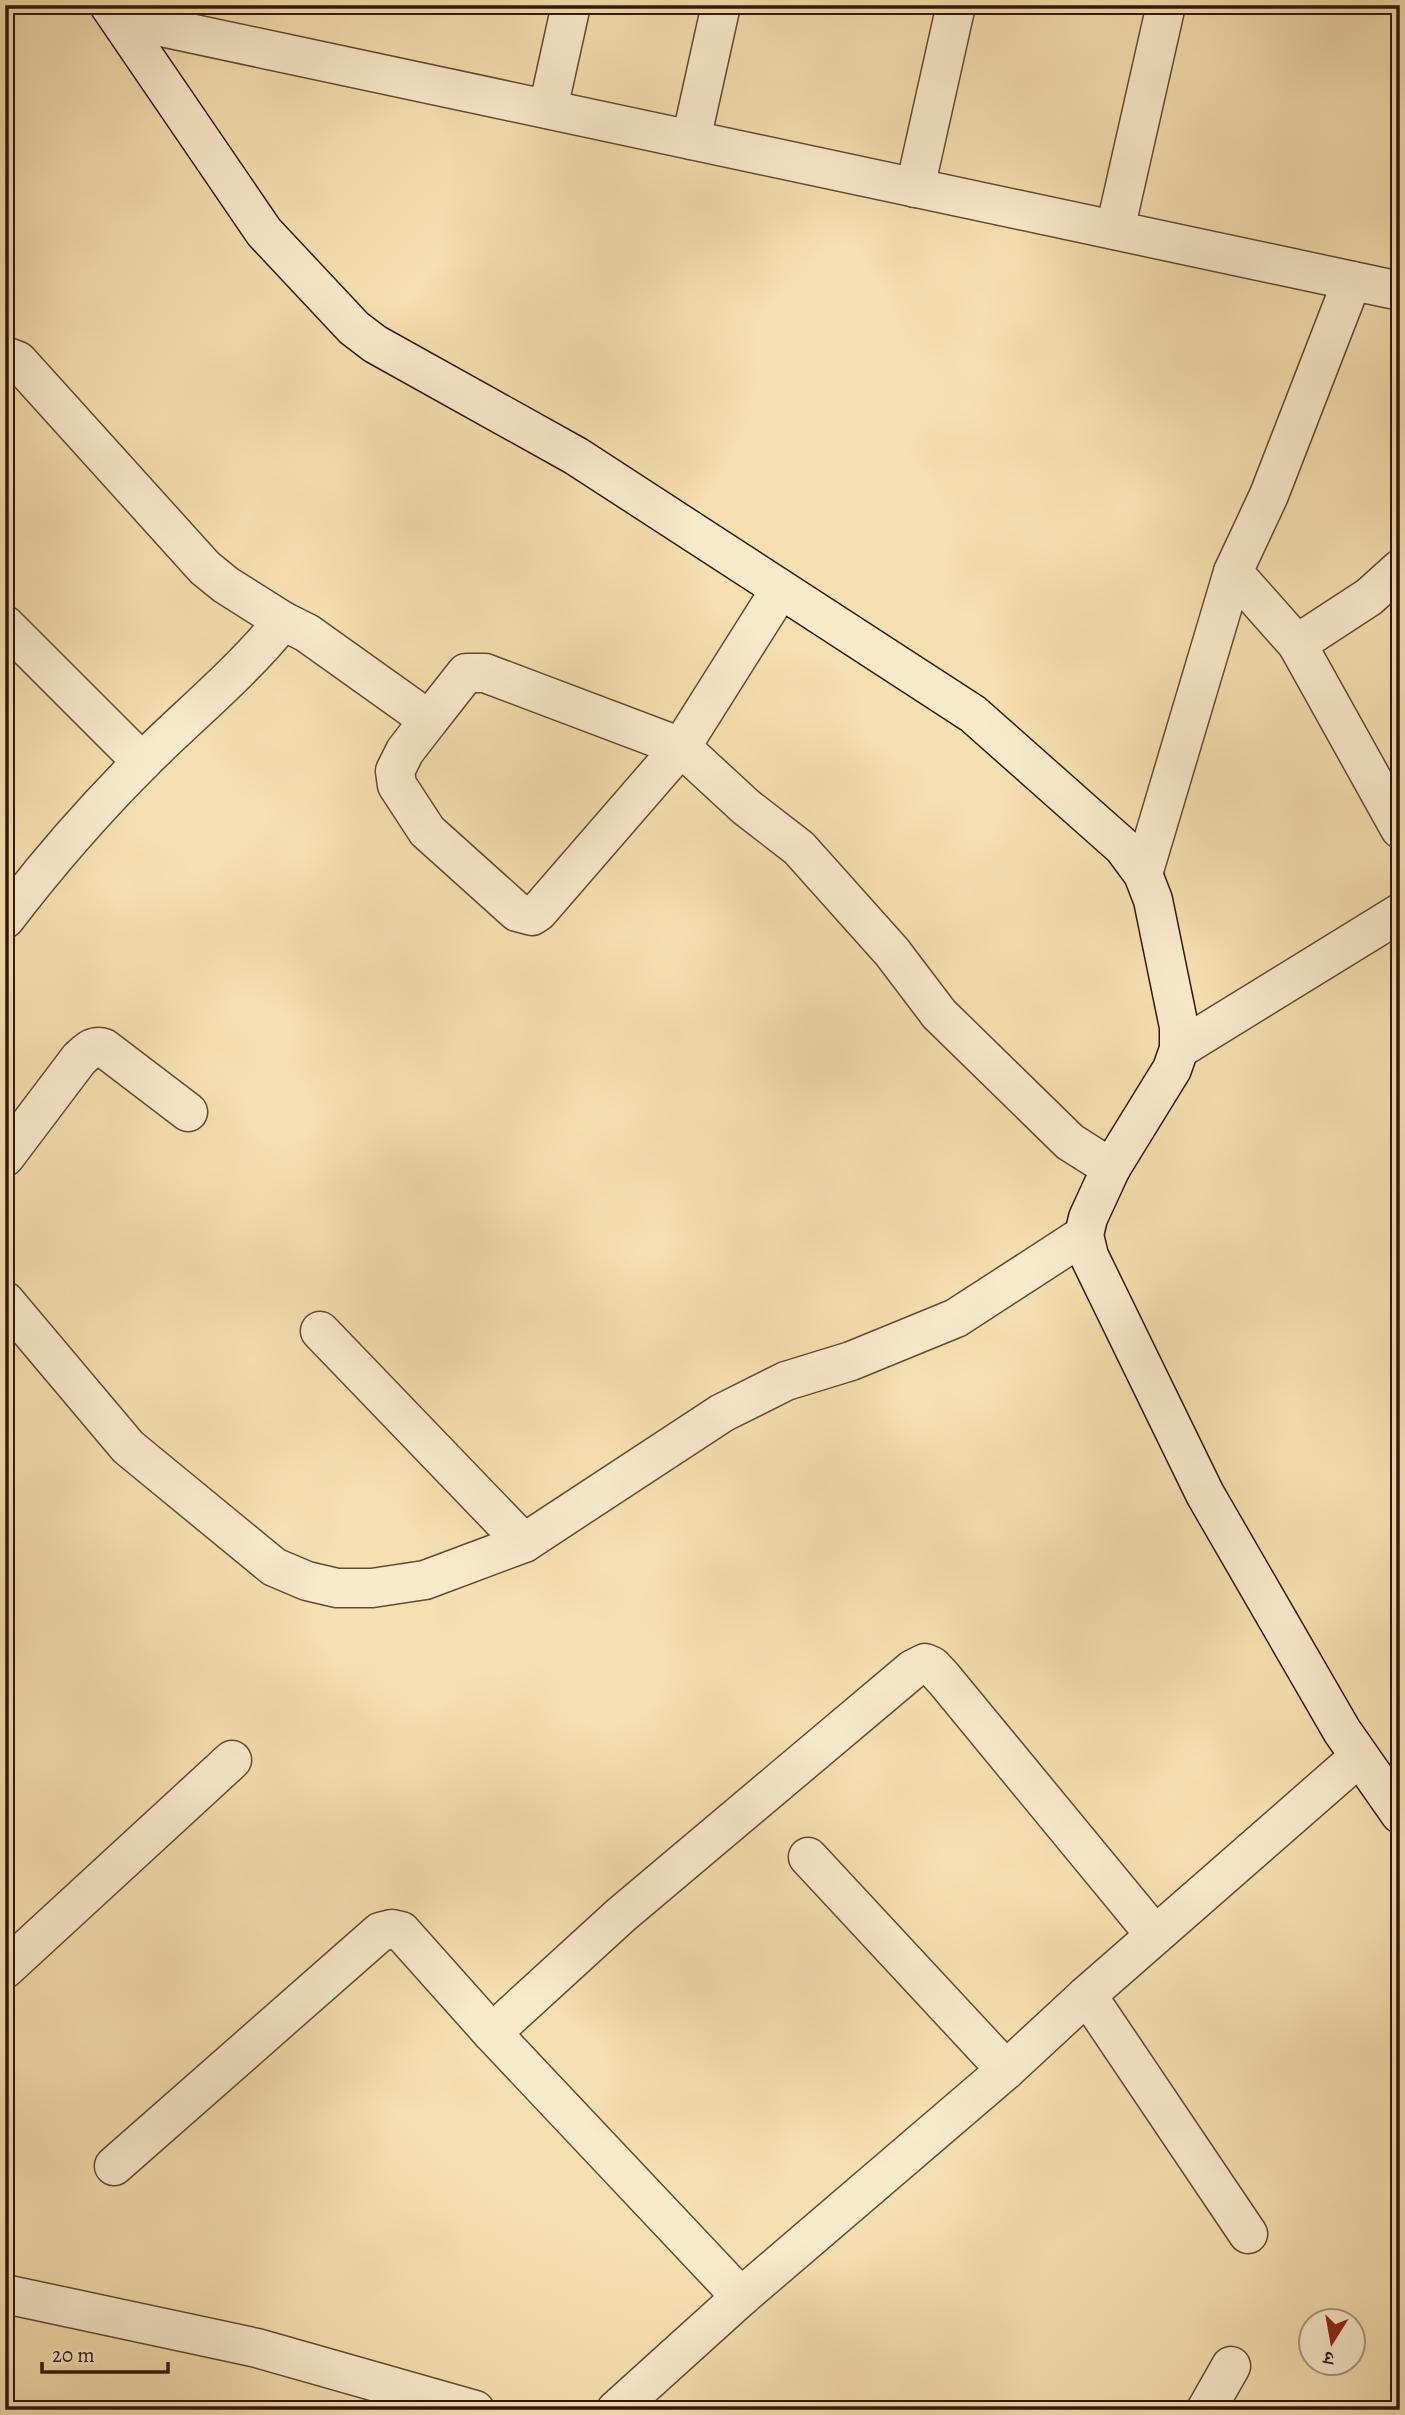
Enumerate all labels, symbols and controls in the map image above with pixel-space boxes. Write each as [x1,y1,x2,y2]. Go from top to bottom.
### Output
north arrow [1296,2306,1366,2376]
scale bar [42,2331,168,2375]
text: 20 m [52,2341,95,2369]
text: उ [1320,2344,1338,2372]

